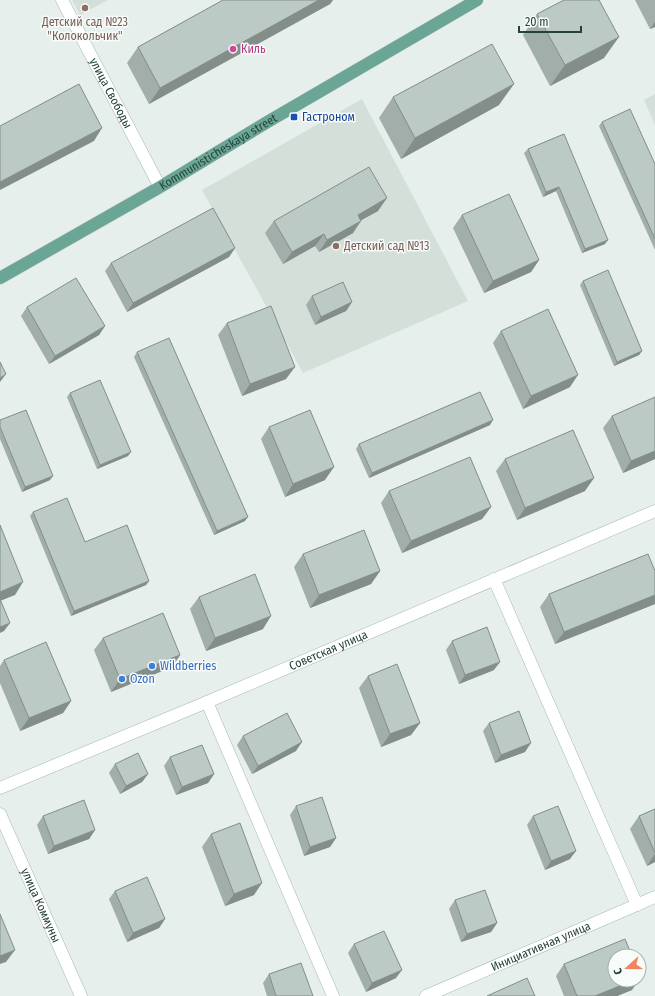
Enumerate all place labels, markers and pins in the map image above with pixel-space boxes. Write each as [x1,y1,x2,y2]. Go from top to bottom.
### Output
marker: Детский сад №23 "Колокольчик" [80,3,90,13]
place label: Детский сад №23 "Колокольчик" [41,15,128,43]
place label: Киль [241,42,266,56]
marker: Киль [228,44,238,54]
place label: Гастроном [302,110,355,124]
marker: Гастроном [289,112,299,122]
place label: Детский сад №13 [343,239,429,253]
marker: Детский сад №13 [331,241,341,251]
place label: Wildberries [160,659,216,673]
marker: Wildberries [147,661,157,671]
place label: Ozon [130,672,155,686]
marker: Ozon [117,674,127,684]

